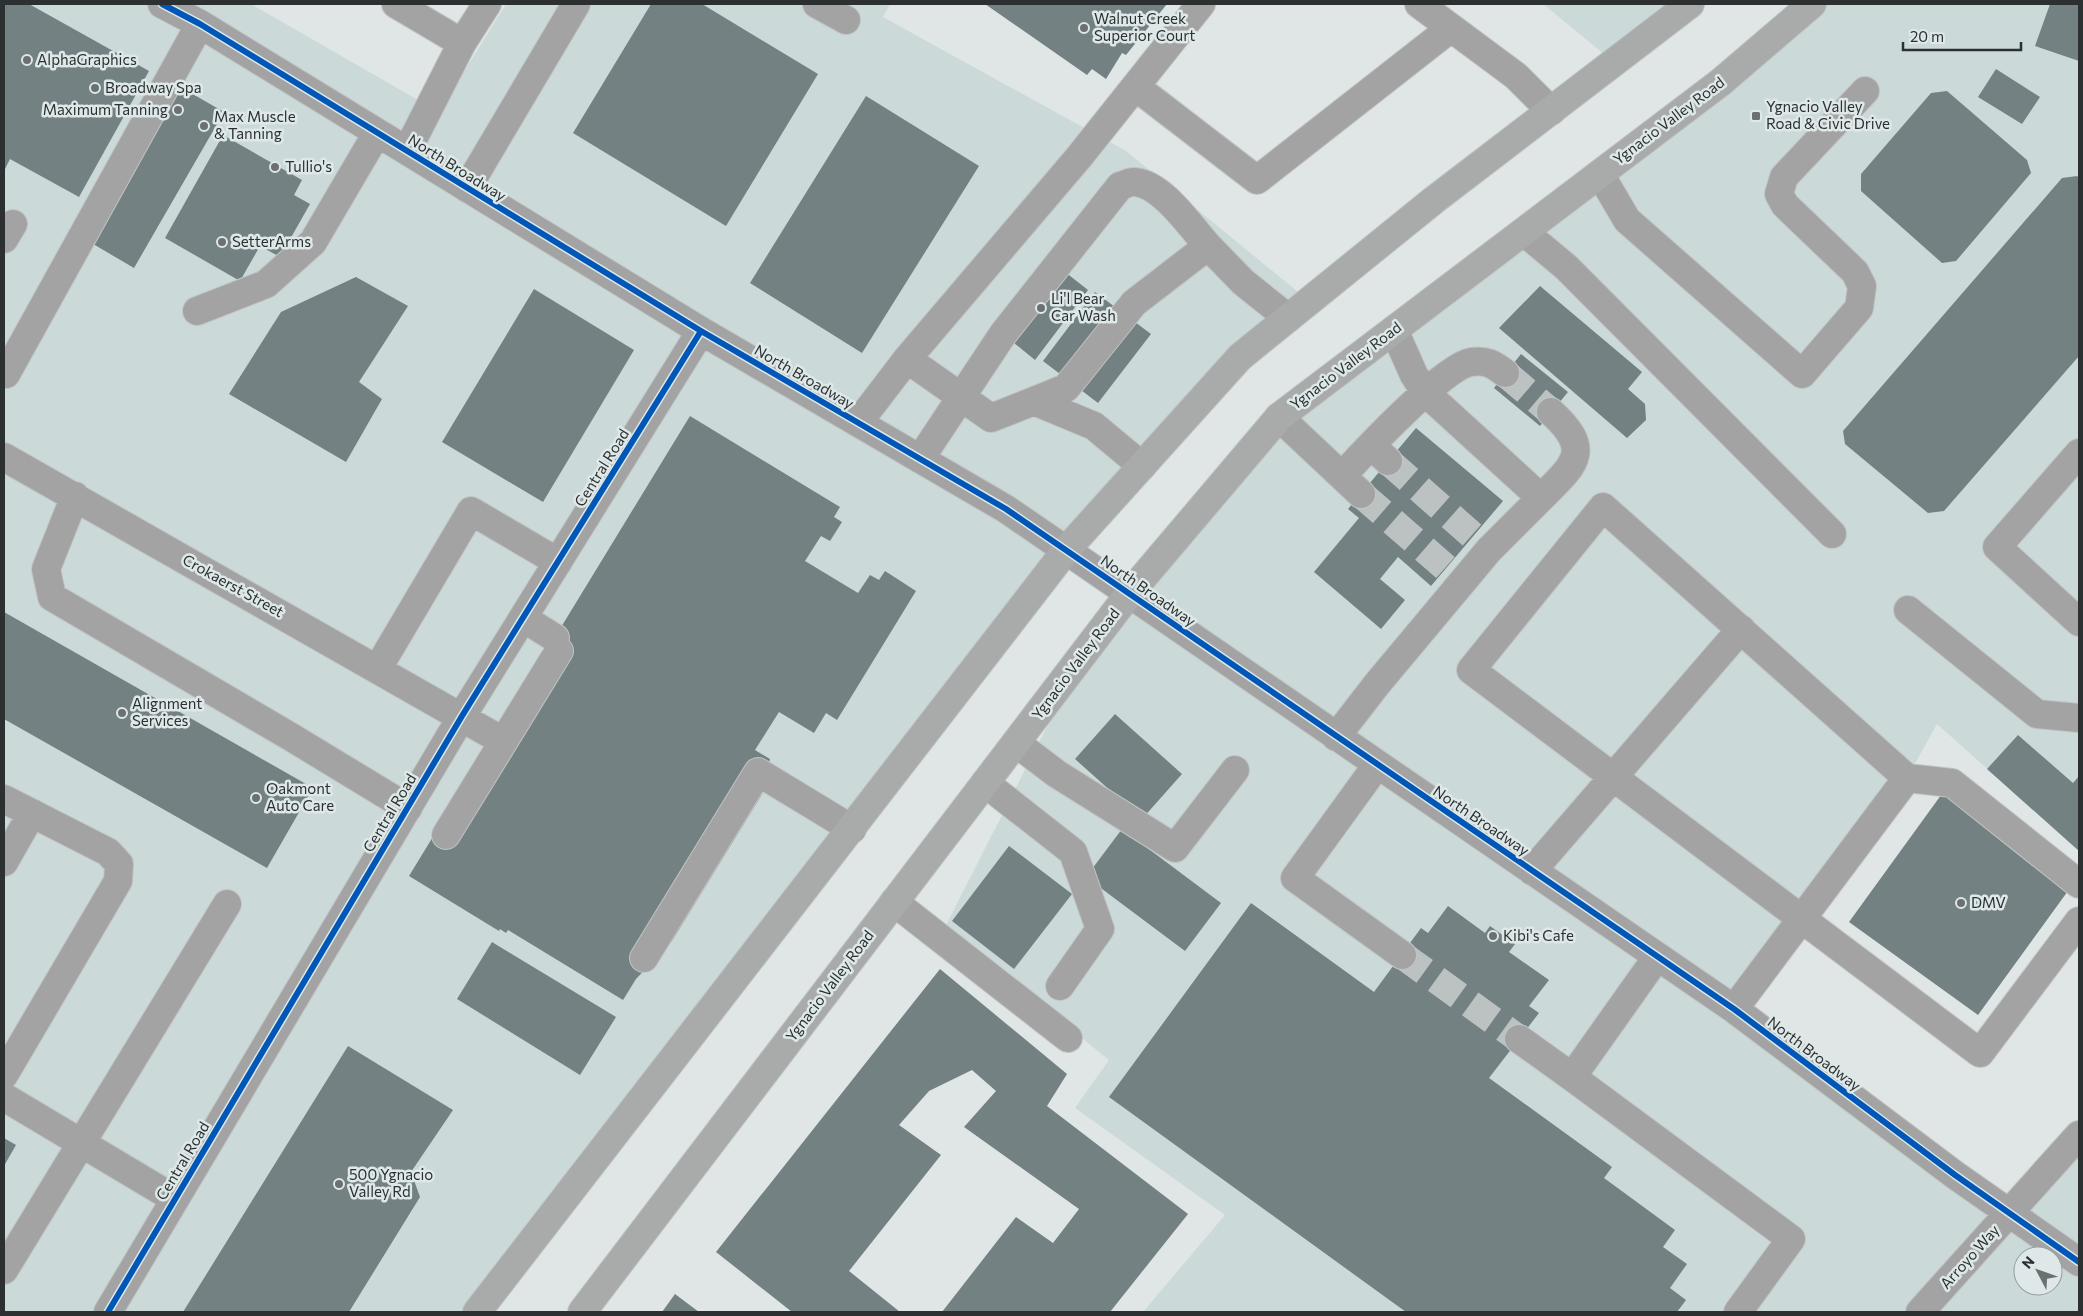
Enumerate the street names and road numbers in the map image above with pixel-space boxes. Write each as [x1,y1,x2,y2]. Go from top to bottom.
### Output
street label: Ygnacio Valley Road [1609,73,1727,168]
street label: North Broadway [405,130,510,205]
street label: Ygnacio Valley Road [1286,318,1404,413]
street label: North Broadway [751,340,858,412]
street label: Central Road [570,425,632,510]
street label: Crokaerst Street [180,550,287,620]
street label: North Broadway [1098,551,1200,630]
street label: Ygnacio Valley Road [1028,604,1123,722]
street label: Central Road [359,770,420,855]
street label: North Broadway [1430,781,1533,859]
street label: Ygnacio Valley Road [782,926,877,1044]
street label: North Broadway [1764,1012,1865,1094]
street label: Central Road [152,1118,213,1203]
street label: Arroyo Way [1936,1220,2003,1292]

